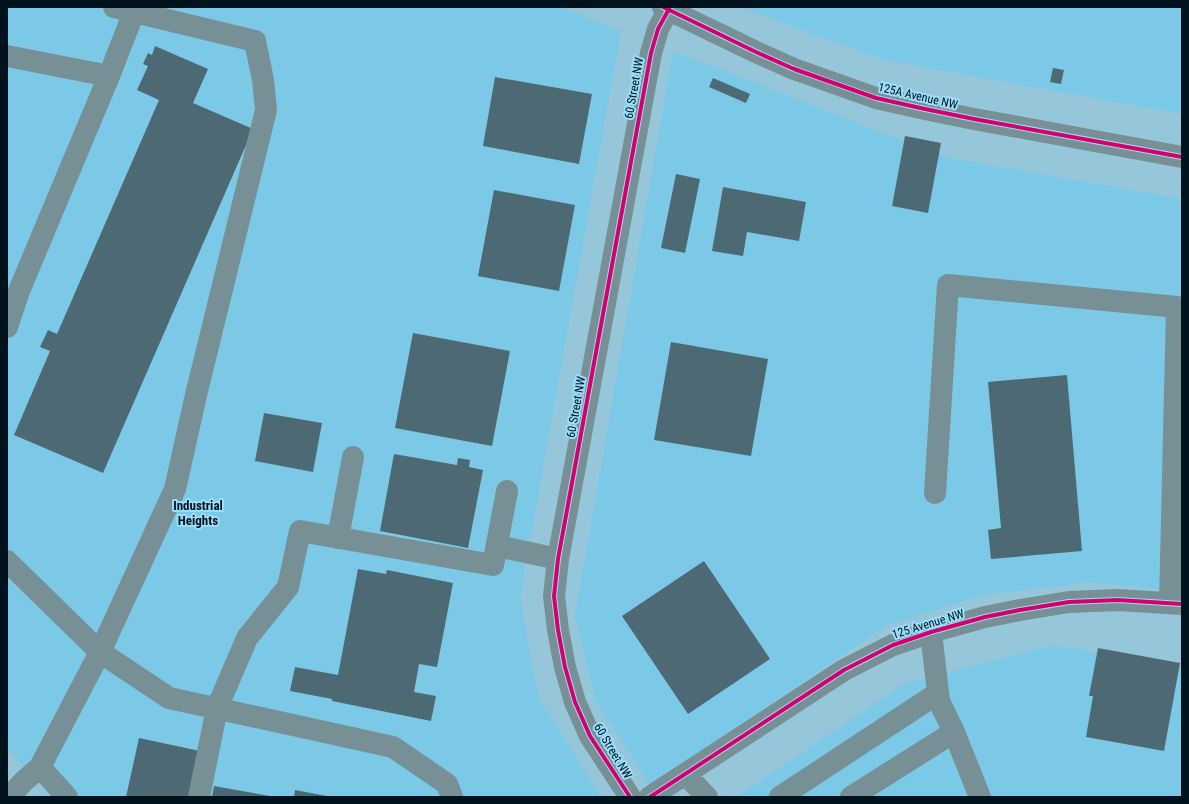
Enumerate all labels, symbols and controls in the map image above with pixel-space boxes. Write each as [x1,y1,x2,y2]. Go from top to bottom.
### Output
street label: 60 Street NW [622,56,646,120]
street label: 125A Avenue NW [877,80,959,112]
street label: 60 Street NW [564,375,588,439]
district label: Industrial Heights [173,498,223,528]
street label: 125 Avenue NW [890,606,966,642]
street label: 60 Street NW [591,721,635,781]

